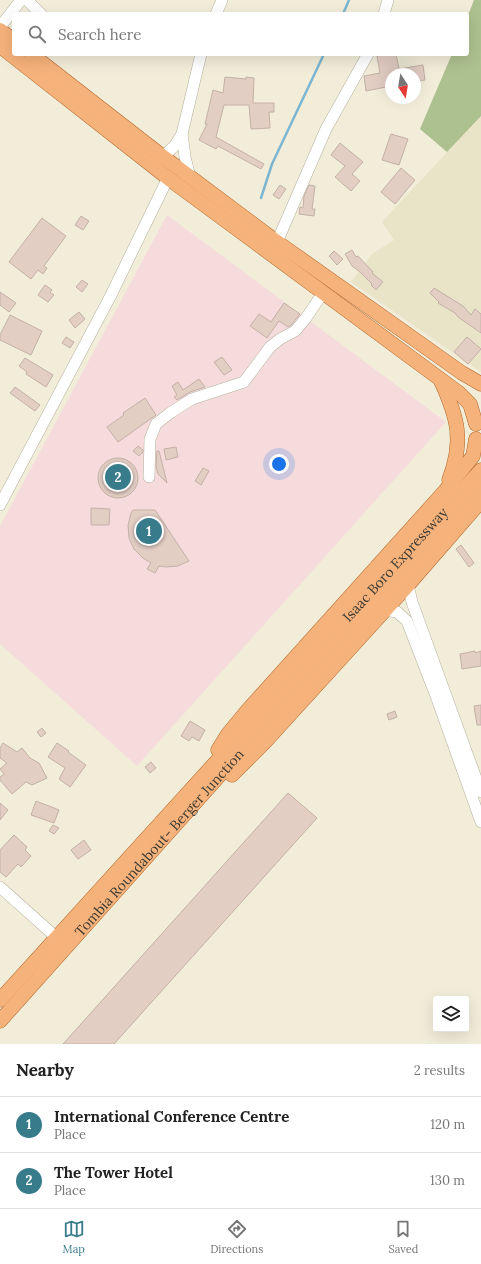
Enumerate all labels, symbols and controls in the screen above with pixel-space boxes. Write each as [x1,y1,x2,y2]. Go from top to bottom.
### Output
search box [12,12,469,56]
icon: search [26,23,48,45]
text: Search here [58,25,141,44]
north arrow [385,68,421,104]
your location [269,454,289,474]
pin: 2 [105,462,131,492]
street label: Isaac Boro Expressway [339,503,452,625]
pin: 1 [136,516,162,546]
street label: Tombia Roundabout- Berger Junction [71,745,248,940]
map controls [433,996,469,1032]
button: layers [433,996,469,1032]
text: Nearby [16,1059,74,1081]
text: 2 results [414,1062,465,1079]
text: International Conference Centre [54,1107,289,1126]
text: 1 [26,1116,32,1133]
text: 120 m [430,1116,465,1133]
text: Place [54,1126,86,1143]
text: The Tower Hotel [54,1163,173,1182]
text: 2 [26,1172,32,1189]
text: 130 m [430,1172,465,1189]
text: Place [54,1182,86,1199]
tab: Map [63,1218,85,1256]
tab: Directions [210,1218,263,1256]
tab: Saved [389,1218,418,1256]

